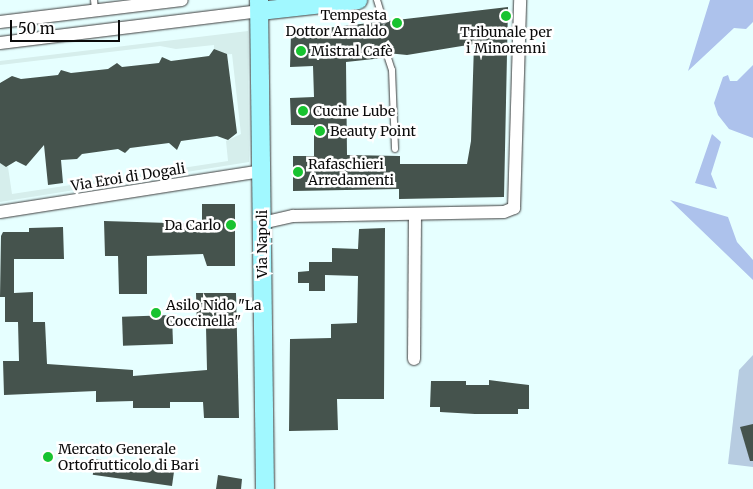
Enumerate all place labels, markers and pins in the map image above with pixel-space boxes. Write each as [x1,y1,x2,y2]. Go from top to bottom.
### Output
place label: Tempesta Dottor Arnaldo [285,7,387,40]
marker: Tribunale per i Minorenni [500,10,512,22]
marker: Tempesta Dottor Arnaldo [391,17,403,29]
place label: Tribunale per i Minorenni [460,24,552,56]
place label: Mistral Cafè [311,43,392,59]
marker: Mistral Cafè [295,45,307,57]
place label: Cucine Lube [313,103,395,119]
marker: Cucine Lube [297,105,309,117]
place label: Beauty Point [330,123,416,139]
marker: Beauty Point [314,125,326,137]
place label: Rafaschieri Arredamenti [308,156,394,188]
marker: Rafaschieri Arredamenti [292,166,304,178]
place label: Da Carlo [164,217,221,233]
marker: Da Carlo [225,219,237,231]
place label: Asilo Nido "La Coccinella" [166,297,261,330]
marker: Asilo Nido "La Coccinella" [150,307,162,319]
place label: Mercato Generale Ortofrutticolo di Bari [58,441,199,474]
marker: Mercato Generale Ortofrutticolo di Bari [42,451,54,463]

